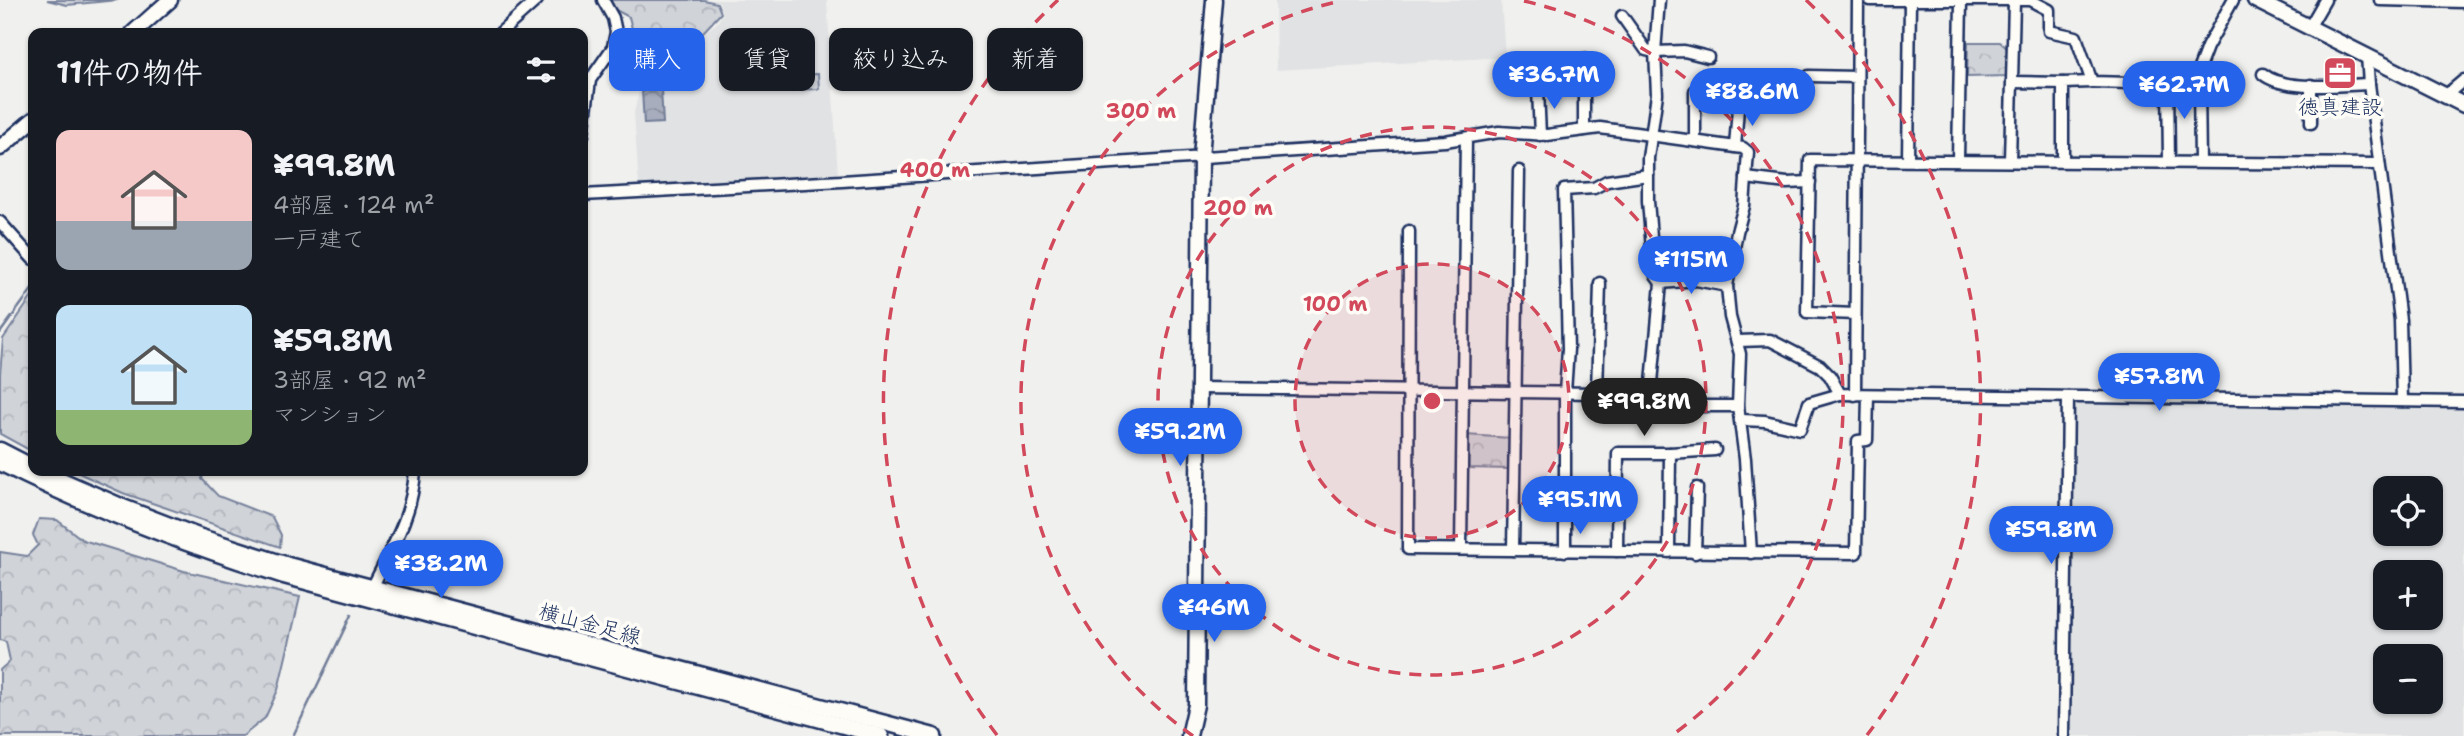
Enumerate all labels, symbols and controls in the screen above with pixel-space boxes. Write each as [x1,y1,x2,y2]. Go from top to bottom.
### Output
chip: 購入 [609,28,705,91]
chip: 賃貸 [719,28,815,91]
chip: 絞り込み [829,28,973,91]
chip: 新着 [987,28,1083,91]
icon: filters [522,51,560,89]
text: 11件の物件 [56,52,203,93]
pin: ¥36.7M [1497,52,1611,111]
office icon: 徳真建設 [2321,54,2359,92]
text: ¥36.7M [1508,59,1600,89]
pin: ¥62.7M [2127,61,2241,121]
pin: ¥88.6M [1695,68,1809,128]
text: ¥62.7M [2138,69,2230,99]
text: ¥88.6M [1705,76,1799,106]
place label: 徳真建設 [2298,93,2382,121]
text: 300 m [1106,97,1176,125]
text: ¥99.8M [273,145,395,186]
text: 400 m [900,156,970,184]
icon: home [112,158,196,242]
text: 4部屋 · 124 m² [273,190,435,220]
text: 200 m [1203,194,1273,222]
text: 一戸建て [273,224,365,254]
pin: ¥115M [1642,236,1740,296]
text: ¥115M [1654,244,1728,274]
text: 100 m [1303,290,1367,318]
text: ¥59.8M [273,320,393,361]
icon: home [112,333,196,417]
pin: ¥57.8M [2102,354,2216,413]
text: ¥57.8M [2114,361,2204,391]
text: 3部屋 · 92 m² [273,365,427,395]
pin: ¥99.8M [1587,378,1701,438]
text: ¥99.8M [1597,386,1691,416]
centre of rings [1420,389,1444,413]
text: マンション [273,399,387,429]
pin: ¥59.2M [1123,408,1237,468]
text: ¥59.2M [1134,416,1226,446]
pin: ¥95.1M [1523,476,1637,536]
map controls [2373,476,2443,714]
button: locate [2373,476,2443,546]
text: ¥95.1M [1538,484,1622,514]
pin: ¥59.8M [1994,506,2108,566]
text: ¥59.8M [2005,514,2097,544]
pin: ¥38.2M [384,540,498,600]
text: ¥38.2M [394,548,488,578]
button: + [2373,560,2443,630]
pin: ¥46M [1173,584,1255,644]
text: ¥46M [1178,592,1250,622]
street label: 横山金足線 [536,597,644,651]
button: − [2373,644,2443,714]

